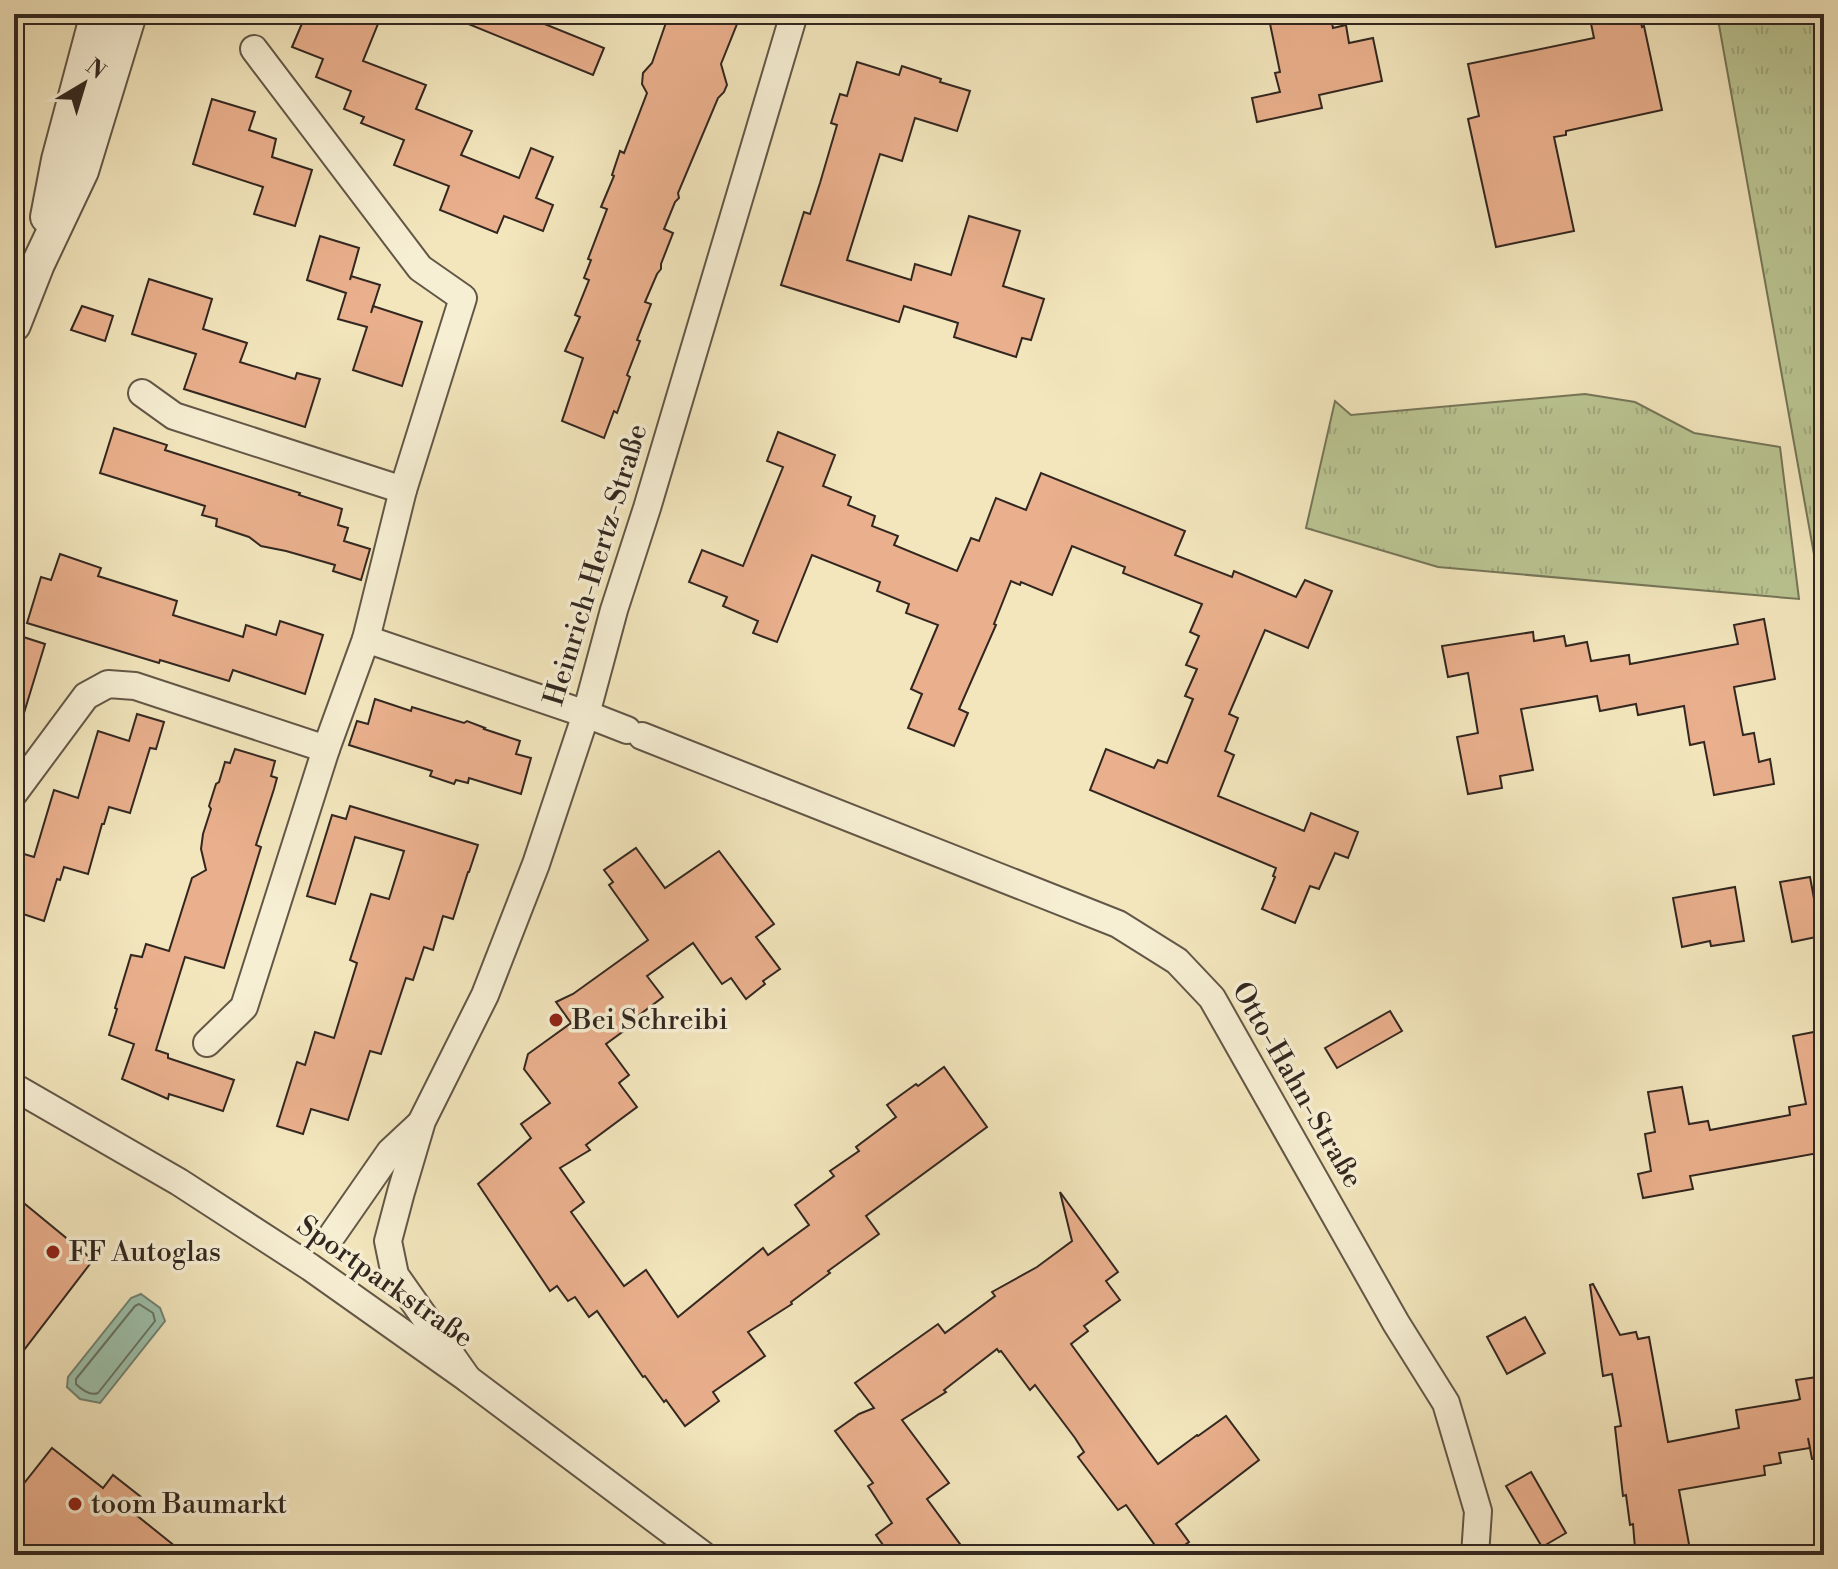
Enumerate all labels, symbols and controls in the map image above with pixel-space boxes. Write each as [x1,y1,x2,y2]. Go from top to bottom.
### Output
north arrow [44,44,124,124]
text: N [80,53,111,86]
street label: Heinrich-Hertz-Straße [536,420,656,710]
street label: Otto-Hahn-Straße [1224,976,1370,1194]
place label: Bei Schreibi [571,1003,728,1038]
marker: Bei Schreibi [547,1011,565,1029]
street label: Sportparkstraße [290,1208,480,1356]
place label: FF Autoglas [69,1235,221,1270]
marker: FF Autoglas [44,1243,62,1261]
place label: toom Baumarkt [91,1487,287,1522]
marker: toom Baumarkt [66,1495,84,1513]

